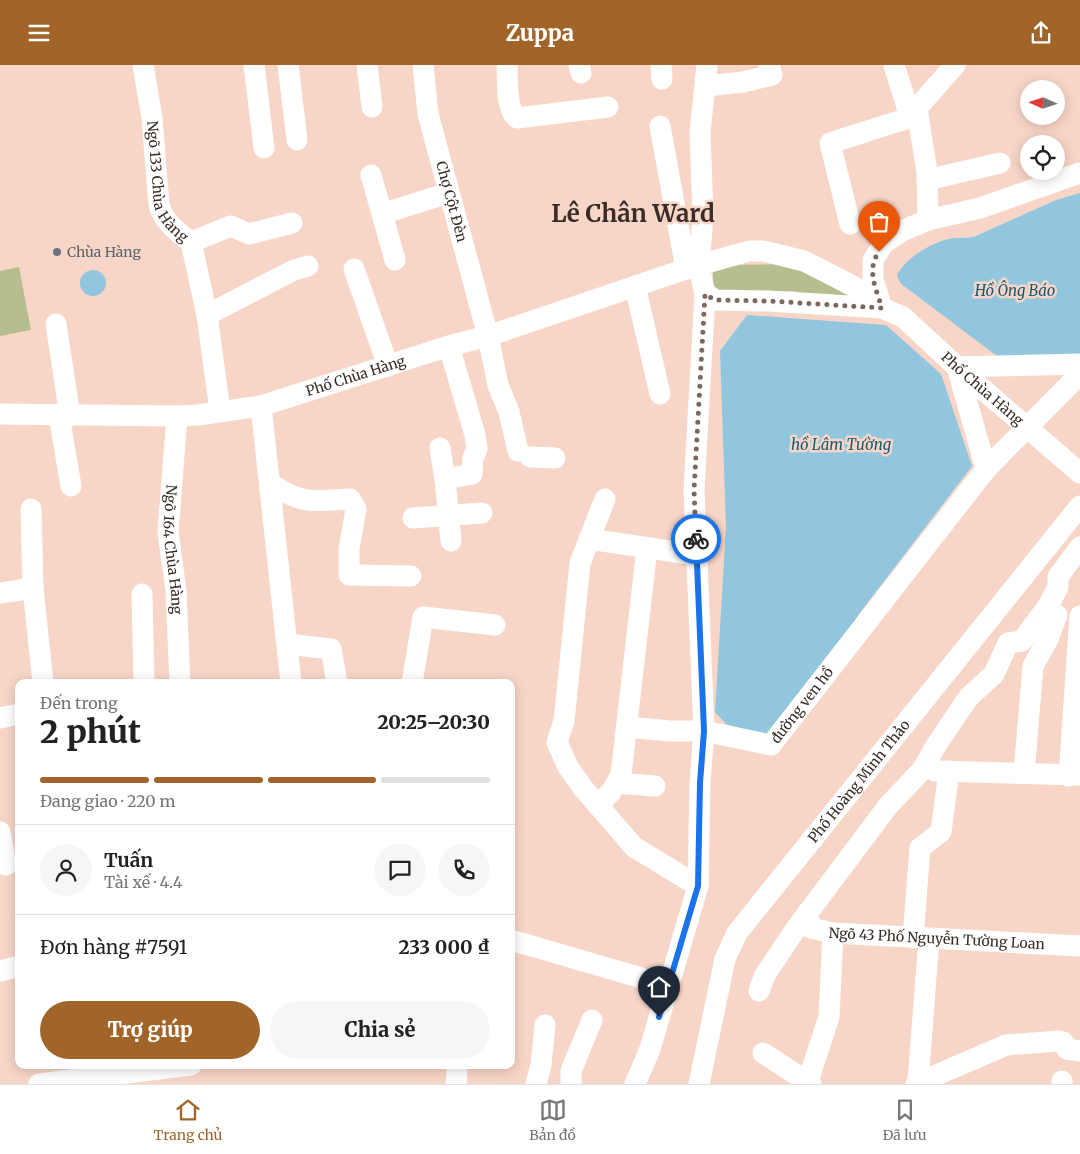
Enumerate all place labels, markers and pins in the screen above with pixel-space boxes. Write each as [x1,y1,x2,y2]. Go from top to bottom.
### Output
pin [858,201,900,252]
place label: Chùa Hàng [67,243,141,261]
marker: Chùa Hàng [51,246,63,258]
pin [638,966,680,1017]

